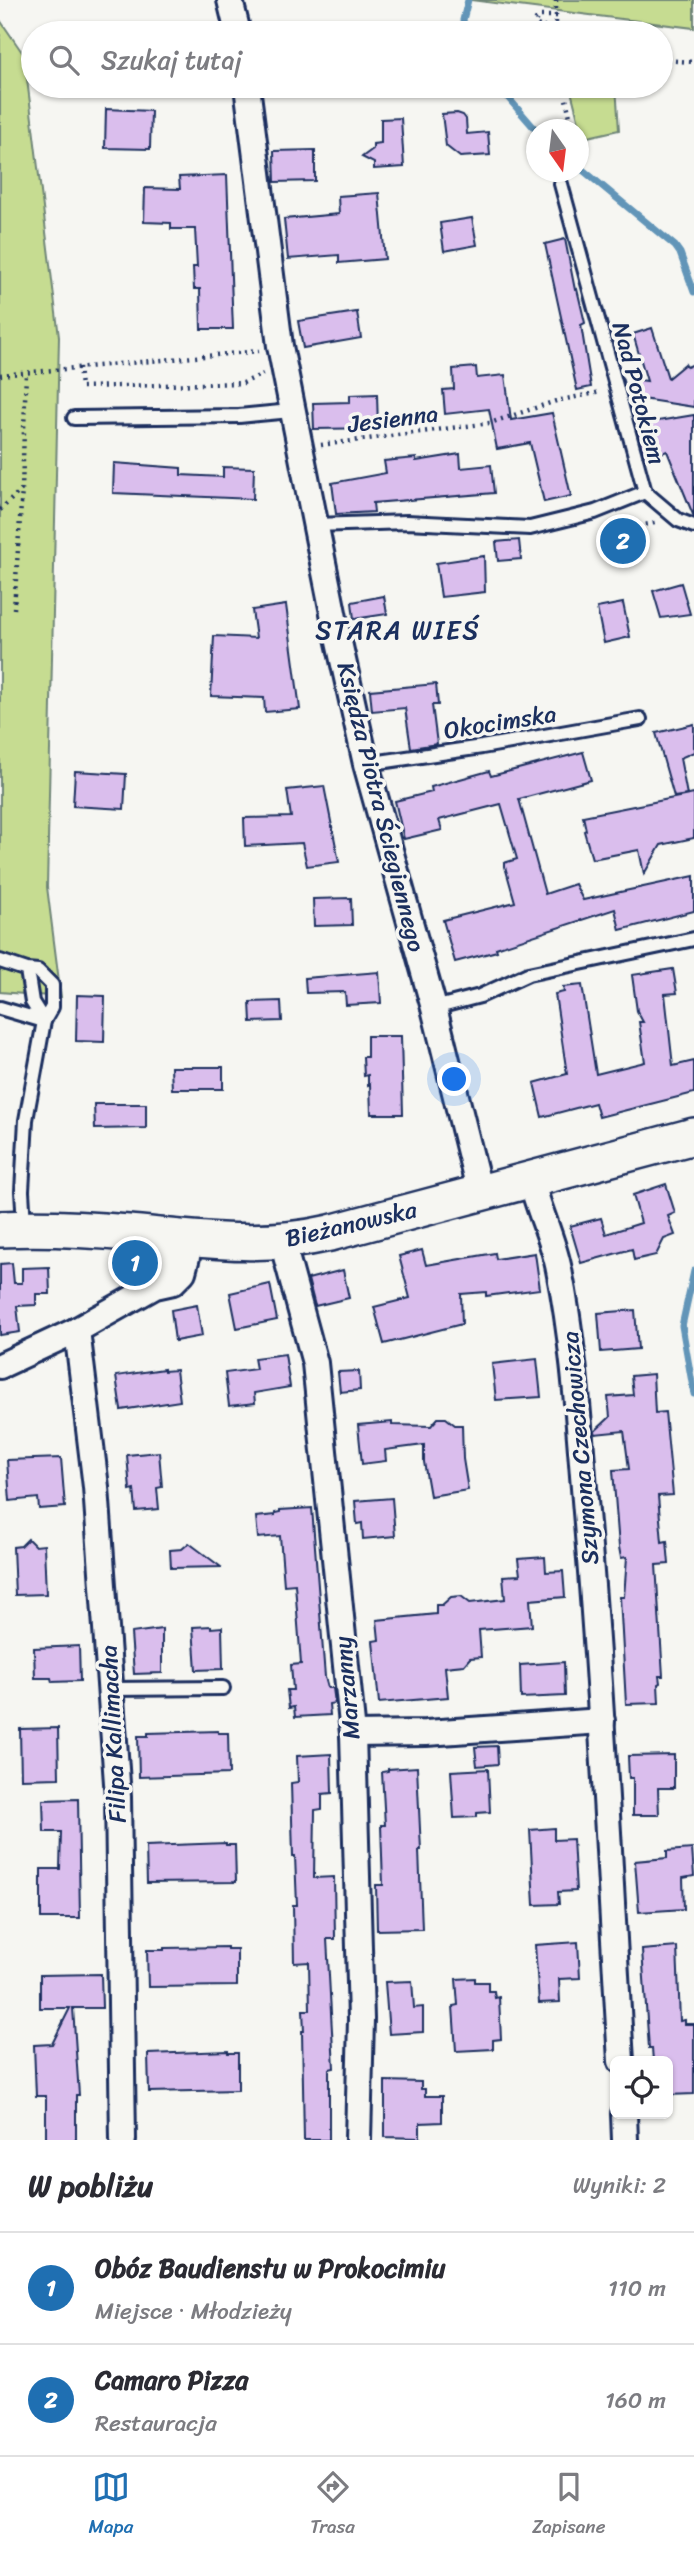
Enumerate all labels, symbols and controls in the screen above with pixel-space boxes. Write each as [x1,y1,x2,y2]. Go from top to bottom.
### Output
search box [21,21,673,98]
text: Szukaj tutaj [101,37,242,83]
icon: search [45,41,83,79]
north arrow [526,119,589,182]
street label: Nad Potokiem [600,317,678,469]
street label: Jesienna [344,393,441,446]
pin: 2 [600,515,646,567]
district label: STARA WIEŚ [315,607,481,653]
street label: Księdza Piotra Ściegiennego [325,657,437,957]
street label: Okocimska [441,692,559,752]
your location [437,1062,471,1096]
street label: Bieżanowska [281,1188,422,1260]
pin: 1 [112,1237,158,1289]
street label: Szymona Czechowicza [549,1330,611,1566]
street label: Marzanny [322,1634,372,1741]
street label: Filipa Kallimacha [87,1644,139,1824]
map controls [610,2056,673,2119]
button: locate [610,2056,673,2119]
text: W pobliżu [28,2159,153,2213]
text: Wyniki: 2 [573,2165,666,2206]
text: Obóz Baudienstu w Prokocimiu [95,2245,446,2291]
text: 1 [46,2268,56,2309]
text: 110 m [608,2268,666,2309]
text: Miejsce · Młodzieży [95,2291,292,2332]
text: Camaro Pizza [95,2357,248,2403]
text: 2 [44,2380,58,2421]
text: 160 m [605,2380,666,2421]
text: Restauracja [95,2403,217,2444]
tab: Mapa [89,2468,133,2543]
tab: Trasa [310,2468,355,2543]
tab: Zapisane [532,2468,605,2543]

